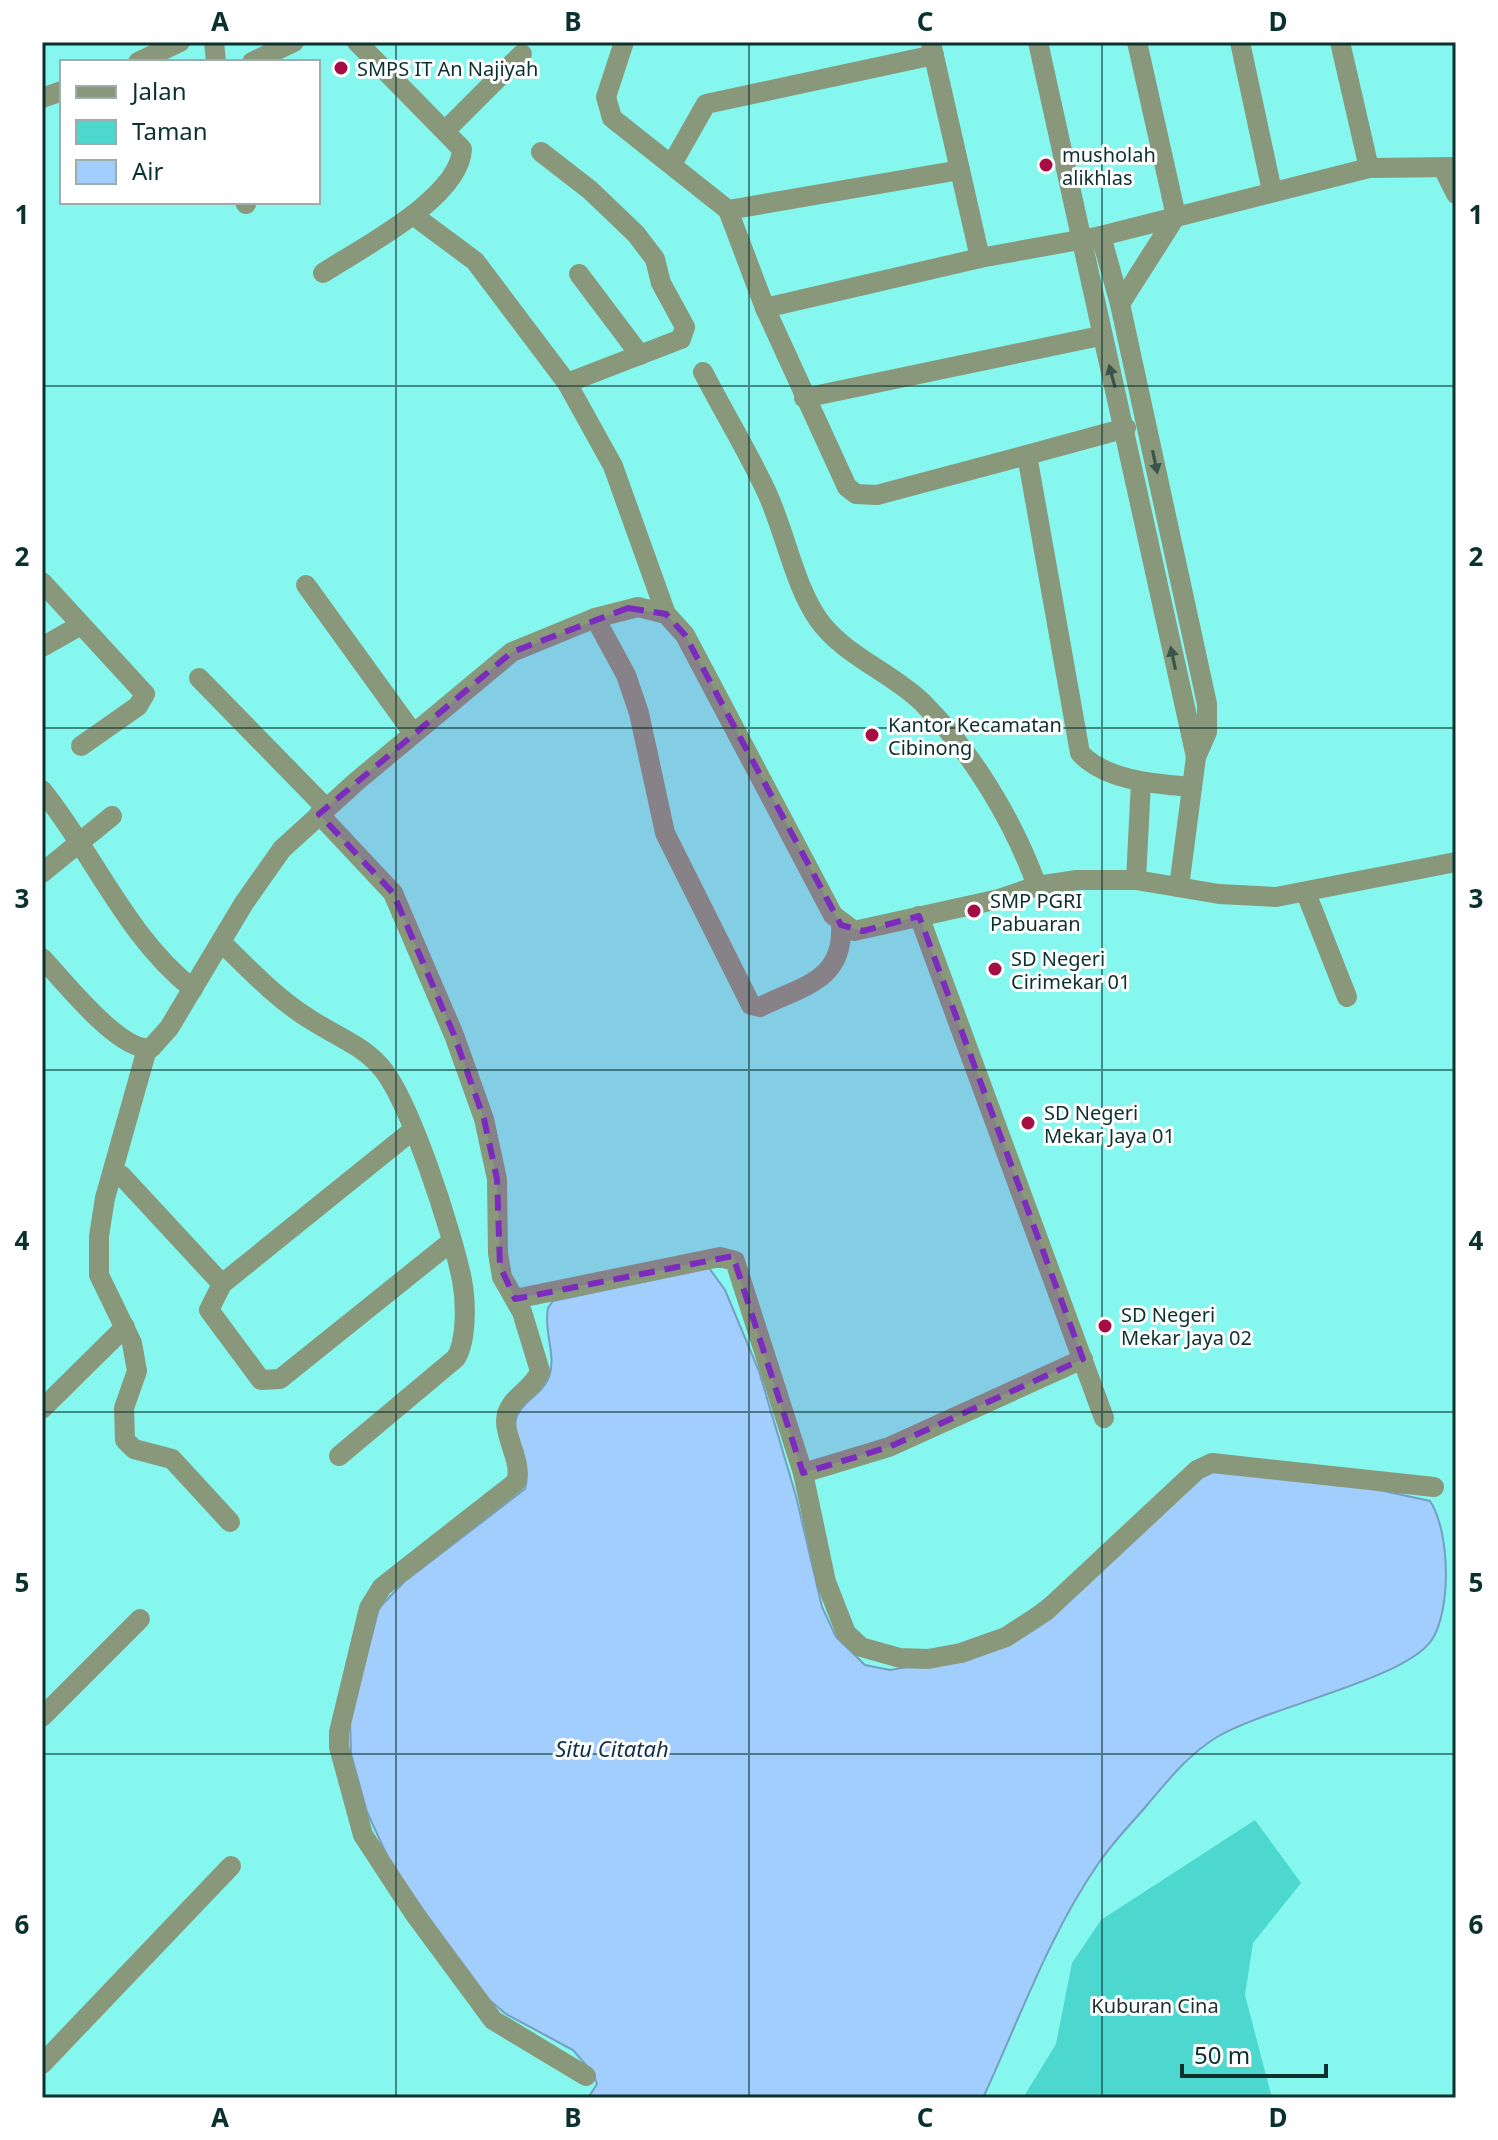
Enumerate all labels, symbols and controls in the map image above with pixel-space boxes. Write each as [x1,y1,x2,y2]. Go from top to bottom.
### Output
text: A [211,3,229,39]
text: B [564,3,582,39]
text: C [917,3,933,39]
text: D [1268,3,1288,39]
place label: SMPS IT An Najiyah [357,55,538,82]
marker: SMPS IT An Najiyah [332,59,350,77]
legend [60,60,320,204]
text: Jalan [130,74,187,107]
text: Taman [132,114,208,147]
place label: musholah alikhlas [1062,141,1156,191]
text: Air [132,154,164,187]
marker: musholah alikhlas [1037,156,1055,174]
text: 1 [15,196,29,232]
text: 1 [1469,196,1483,232]
one-way arrow [1105,364,1117,389]
one-way arrow [1149,450,1162,475]
text: 2 [15,538,30,574]
text: 2 [1469,538,1484,574]
one-way arrow [1166,645,1179,670]
place label: Kantor Kecamatan Cibinong [888,711,1062,761]
marker: Kantor Kecamatan Cibinong [863,726,881,744]
text: 3 [15,880,29,916]
text: 3 [1469,880,1483,916]
place label: SMP PGRI Pabuaran [990,887,1082,937]
marker: SMP PGRI Pabuaran [965,902,983,920]
place label: SD Negeri Cirimekar 01 [1011,945,1130,995]
marker: SD Negeri Cirimekar 01 [986,960,1004,978]
place label: SD Negeri Mekar Jaya 01 [1044,1099,1175,1149]
marker: SD Negeri Mekar Jaya 01 [1019,1114,1037,1132]
text: 4 [15,1222,30,1258]
text: 4 [1469,1222,1484,1258]
place label: SD Negeri Mekar Jaya 02 [1121,1301,1252,1351]
marker: SD Negeri Mekar Jaya 02 [1096,1317,1114,1335]
text: 5 [15,1564,29,1600]
text: 5 [1469,1564,1483,1600]
water label: Situ Citatah [555,1733,669,1763]
text: 6 [15,1906,30,1942]
text: 6 [1469,1906,1484,1942]
park label: Kuburan Cina [1091,1992,1219,2019]
scale bar [1182,2028,1326,2078]
text: 50 m [1194,2038,1250,2071]
text: A [211,2099,229,2135]
text: B [564,2099,582,2135]
text: C [917,2099,933,2135]
text: D [1268,2099,1288,2135]

